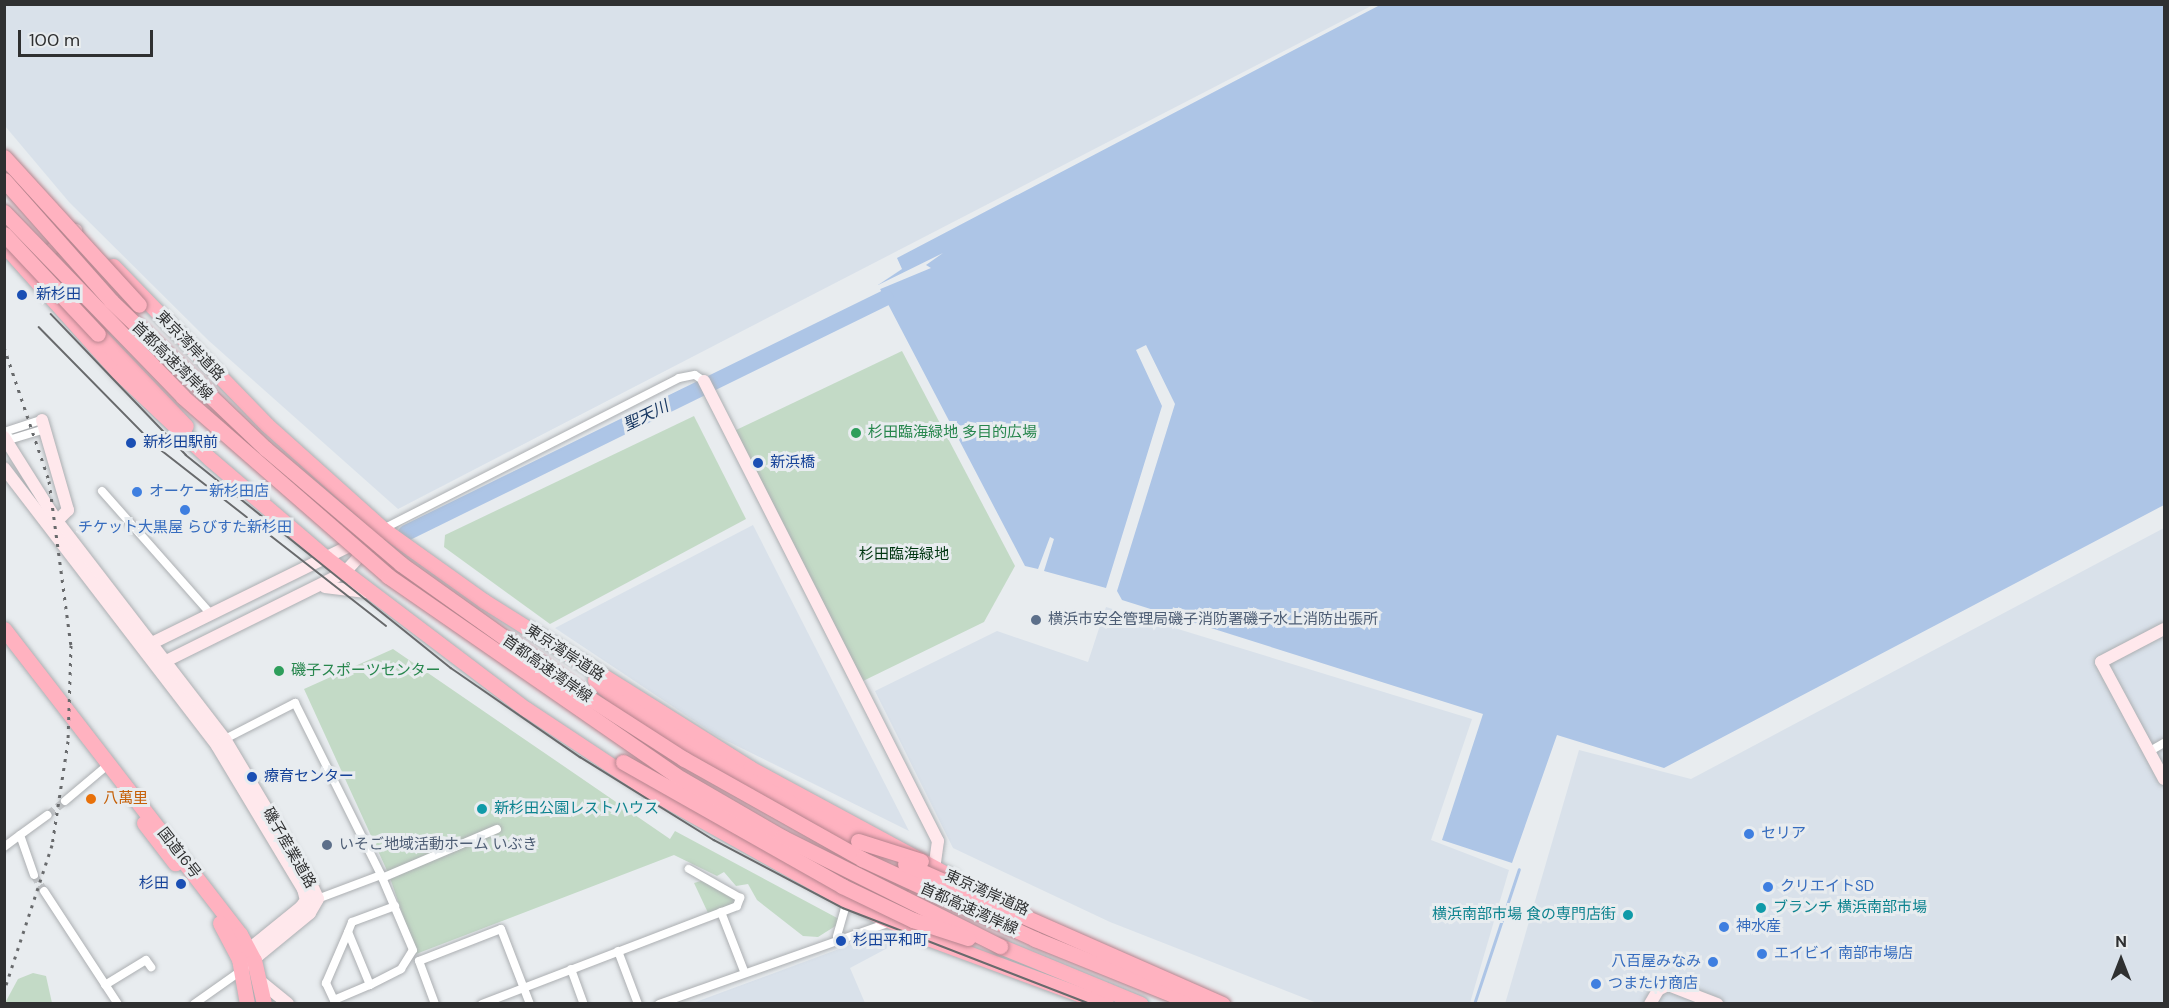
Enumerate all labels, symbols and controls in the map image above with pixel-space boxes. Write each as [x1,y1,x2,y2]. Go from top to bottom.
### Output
scale bar [21,18,156,56]
text: 100 m [29,28,80,52]
marker: 新杉田 [13,286,31,304]
place label: 新杉田 [36,286,81,304]
street label: 東京湾岸道路 [152,307,228,385]
street label: 首都高速湾岸線 [128,318,216,404]
water label: 聖天川 [620,397,672,435]
place label: 杉田臨海緑地 多目的広場 [868,424,1037,442]
marker: 杉田臨海緑地 多目的広場 [849,426,863,440]
place label: 新杉田駅前 [143,434,218,452]
marker: 新杉田駅前 [124,436,138,450]
place label: 新浜橋 [770,454,815,472]
marker: 新浜橋 [751,456,765,470]
place label: オーケー新杉田店 [149,483,269,501]
marker: オーケー新杉田店 [130,485,144,499]
marker: チケット大黒屋 らびすた新杉田 [178,503,192,517]
place label: チケット大黒屋 らびすた新杉田 [78,519,292,537]
park label: 杉田臨海緑地 [859,546,949,564]
place label: 横浜市安全管理局磯子消防署磯子水上消防出張所 [1048,611,1378,629]
marker: 横浜市安全管理局磯子消防署磯子水上消防出張所 [1029,613,1043,627]
street label: 東京湾岸道路 [522,621,608,685]
street label: 首都高速湾岸線 [499,632,595,706]
place label: 磯子スポーツセンター [291,662,441,680]
marker: 磯子スポーツセンター [272,664,286,678]
place label: 療育センター [264,768,354,786]
marker: 療育センター [245,770,259,784]
place label: 八萬里 [103,790,148,808]
marker: 八萬里 [84,792,98,806]
place label: 新杉田公園レストハウス [494,800,659,818]
marker: 新杉田公園レストハウス [475,802,489,816]
street label: 磯子産業道路 [259,805,319,891]
street label: 国道16号 [154,824,204,882]
place label: セリア [1761,825,1806,843]
marker: セリア [1742,827,1756,841]
place label: いそご地域活動ホーム いぶき [339,836,538,854]
marker: いそご地域活動ホーム いぶき [320,838,334,852]
street label: 東京湾岸道路 [942,866,1032,920]
place label: 杉田 [139,875,169,893]
marker: 杉田 [174,877,188,891]
place label: クリエイトSD [1780,878,1874,896]
street label: 首都高速湾岸線 [917,879,1021,939]
marker: クリエイトSD [1761,880,1775,894]
place label: ブランチ 横浜南部市場 [1773,899,1927,917]
marker: ブランチ 横浜南部市場 [1754,901,1768,915]
place label: 横浜南部市場 食の専門店街 [1432,906,1616,924]
marker: 横浜南部市場 食の専門店街 [1621,908,1635,922]
place label: 神水産 [1736,918,1781,936]
marker: 神水産 [1717,920,1731,934]
north arrow [2091,930,2151,990]
text: N [2115,931,2127,952]
place label: 杉田平和町 [853,932,928,950]
marker: 杉田平和町 [834,934,848,948]
place label: エイビイ 南部市場店 [1774,945,1913,963]
marker: エイビイ 南部市場店 [1755,947,1769,961]
place label: 八百屋みなみ [1611,953,1701,971]
marker: 八百屋みなみ [1706,955,1720,969]
place label: つまたけ商店 [1608,975,1698,993]
marker: つまたけ商店 [1589,977,1603,991]

